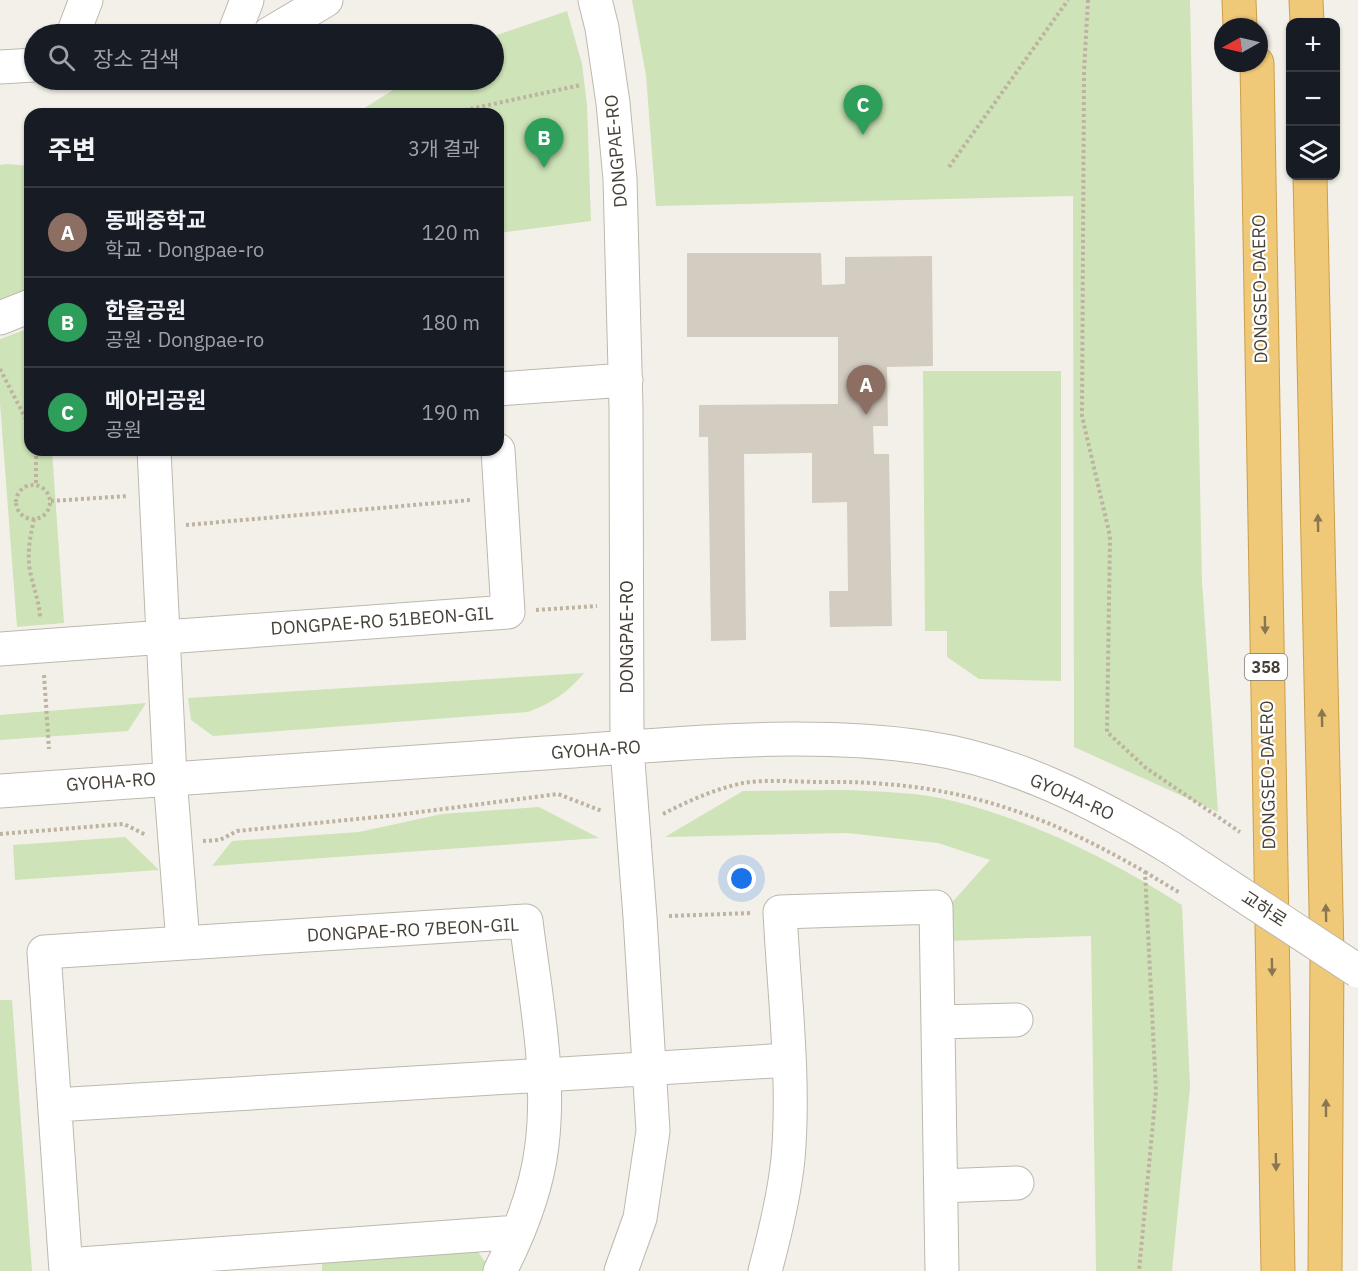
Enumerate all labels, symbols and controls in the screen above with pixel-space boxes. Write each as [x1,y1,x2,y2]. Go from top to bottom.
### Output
north arrow [1214,18,1268,72]
map controls [1286,18,1340,180]
button: + [1286,18,1340,72]
search box [24,24,504,90]
icon: search [45,41,78,74]
text: 장소 검색 [93,44,179,73]
button: − [1286,72,1340,126]
pin: C [844,86,882,135]
street label: DONGPAE-RO [599,94,632,209]
pin: B [524,118,564,168]
button: layers [1286,126,1340,180]
text: 주변 [48,132,96,166]
text: 3개 결과 [408,135,480,162]
text: 동패중학교 [105,205,206,234]
street label: DONGSEO-DAERO [1247,214,1272,364]
text: A [61,219,74,246]
text: 120 m [422,219,480,246]
text: 학교 · Dongpae-ro [105,236,264,263]
text: 한울공원 [105,295,186,324]
text: B [61,309,74,336]
text: 180 m [422,309,480,336]
text: 공원 · Dongpae-ro [105,326,264,353]
pin: A [846,366,886,415]
text: 메아리공원 [105,385,206,414]
text: C [61,399,74,426]
text: 190 m [422,399,480,426]
text: 공원 [105,416,142,443]
one-way arrow [1313,513,1323,532]
street label: DONGPAE-RO [615,580,638,694]
street label: DONGPAE-RO 51BEON-GIL [270,601,494,640]
one-way arrow [1261,616,1270,635]
road number: 358 [1245,654,1287,680]
street label: DONGSEO-DAERO [1255,700,1280,850]
one-way arrow [1317,708,1327,727]
street label: GYOHA-RO [550,735,642,764]
street label: GYOHA-RO [65,767,157,796]
street label: GYOHA-RO [1026,768,1118,825]
your location [727,864,756,893]
street label: 교하로 [1237,885,1291,932]
one-way arrow [1321,903,1331,922]
street label: DONGPAE-RO 7BEON-GIL [306,912,520,947]
one-way arrow [1267,958,1277,977]
one-way arrow [1321,1098,1331,1117]
one-way arrow [1271,1153,1281,1172]

